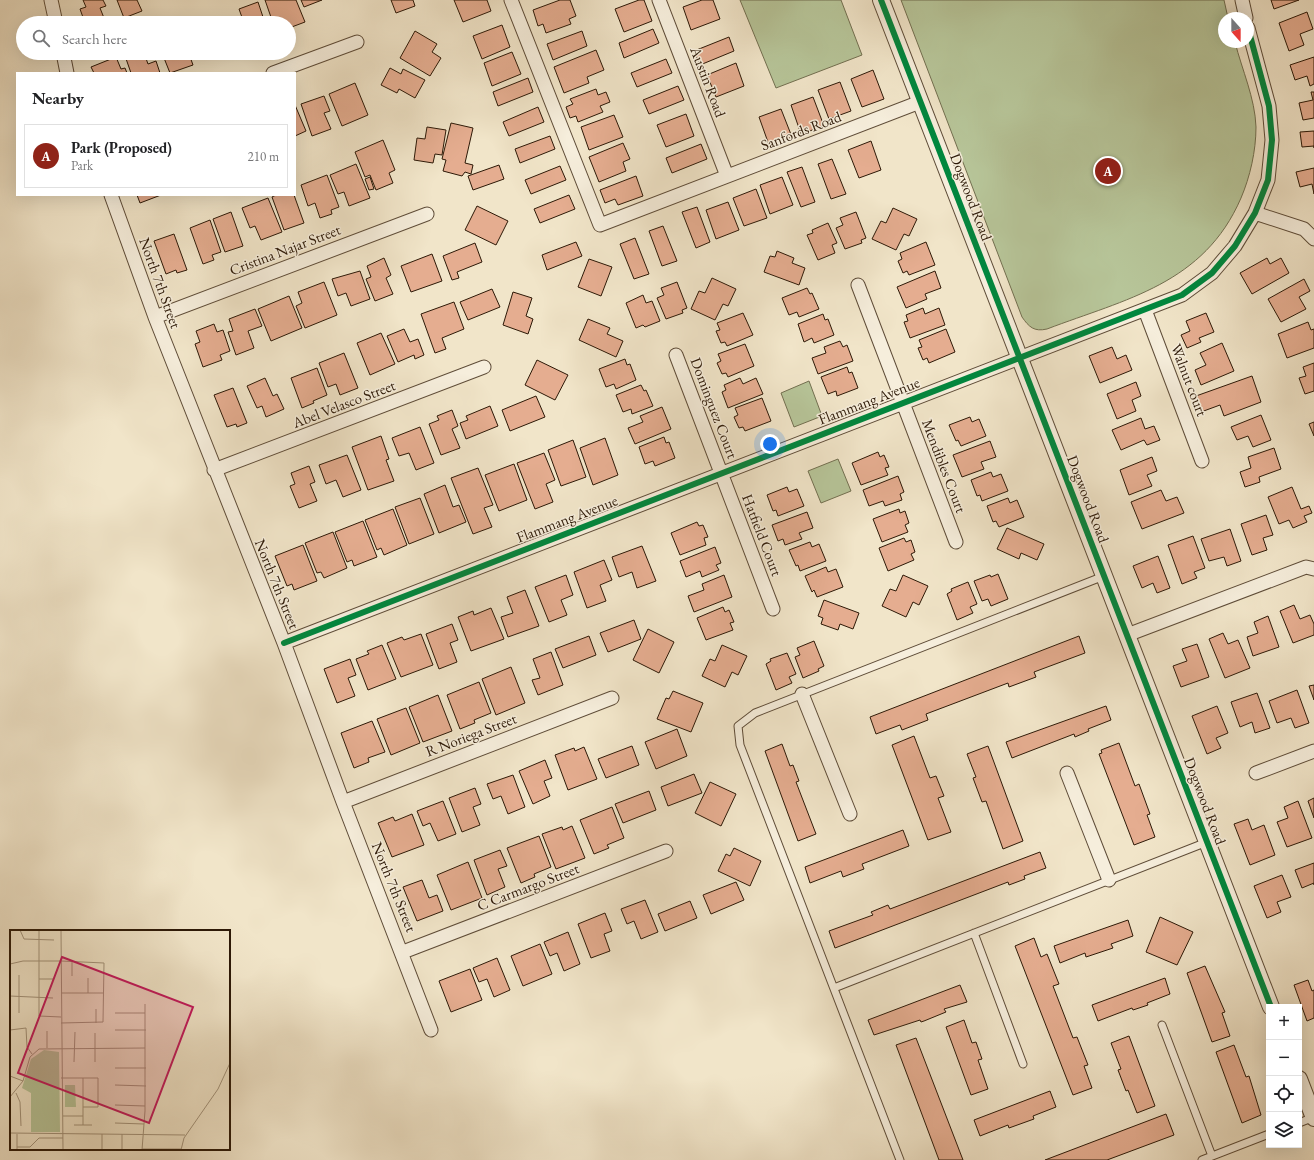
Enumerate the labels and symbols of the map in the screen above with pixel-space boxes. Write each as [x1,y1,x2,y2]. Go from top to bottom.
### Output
north arrow [1218,12,1254,48]
street label: Austin Road [686,43,731,120]
street label: Sanfords Road [758,106,844,155]
street label: Dogwood Road [946,150,997,244]
pin: A [1095,156,1121,186]
street label: Cristina Najar Street [227,220,343,279]
street label: North 7th Street [135,235,186,331]
street label: Walnut court [1167,341,1212,419]
street label: Dominguez Court [686,355,743,461]
street label: Flammang Avenue [815,372,922,429]
street label: Abel Velasco Street [289,375,398,432]
street label: Mendibles Court [918,416,971,516]
your location [760,434,780,454]
street label: Dogwood Road [1063,452,1114,546]
street label: Flammang Avenue [513,490,620,547]
street label: Hatfield Court [738,491,787,579]
street label: North 7th Street [251,536,304,632]
street label: R Noriega Street [423,708,519,761]
street label: Dogwood Road [1180,754,1231,848]
street label: North 7th Street [368,839,421,935]
street label: C Carmargo Street [474,858,582,915]
inset map [10,930,230,1150]

